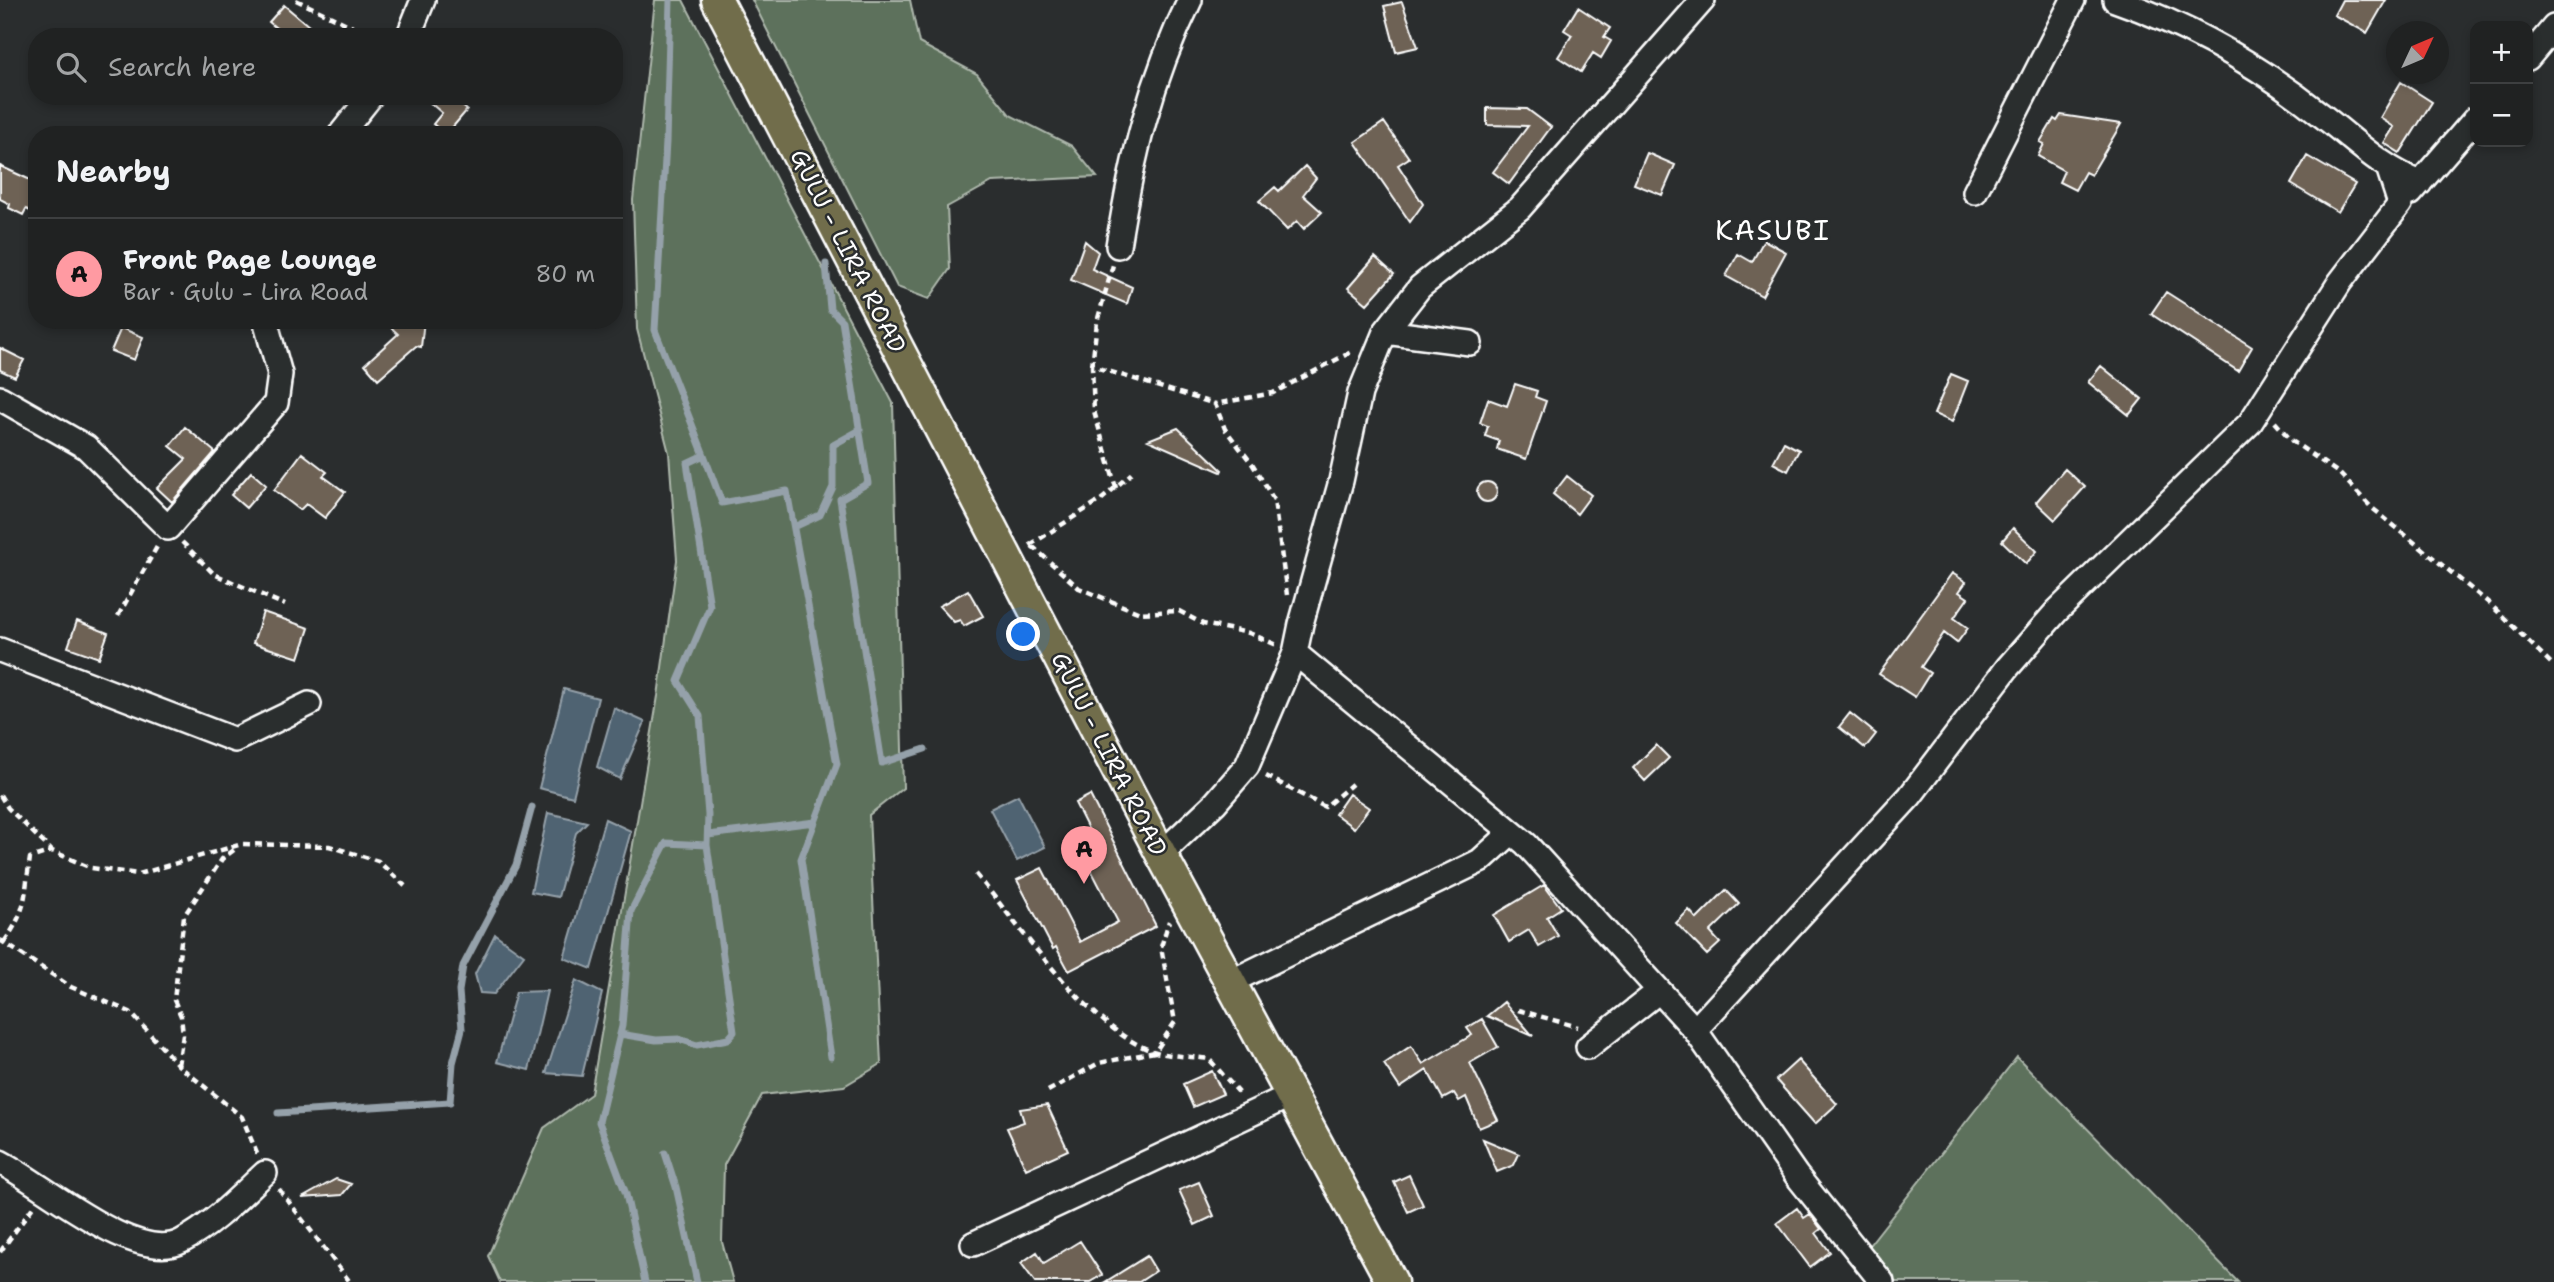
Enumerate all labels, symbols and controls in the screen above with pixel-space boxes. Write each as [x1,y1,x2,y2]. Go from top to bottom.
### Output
north arrow [2386,21,2449,84]
map controls [2470,21,2533,147]
button: + [2470,21,2533,84]
search box [28,28,623,105]
icon: search [52,48,90,86]
text: Search here [108,49,257,84]
button: − [2470,84,2533,147]
street label: GULU - LIRA ROAD [783,144,913,358]
text: Nearby [56,151,171,192]
district label: KASUBI [1715,211,1831,249]
text: Front Page Lounge [123,242,377,277]
text: A [70,259,88,289]
text: 80 m [536,259,595,289]
text: Bar · Gulu - Lira Road [123,277,368,307]
your location [1006,617,1040,651]
street label: GULU - LIRA ROAD [1045,647,1173,861]
pin: A [1061,826,1107,884]

